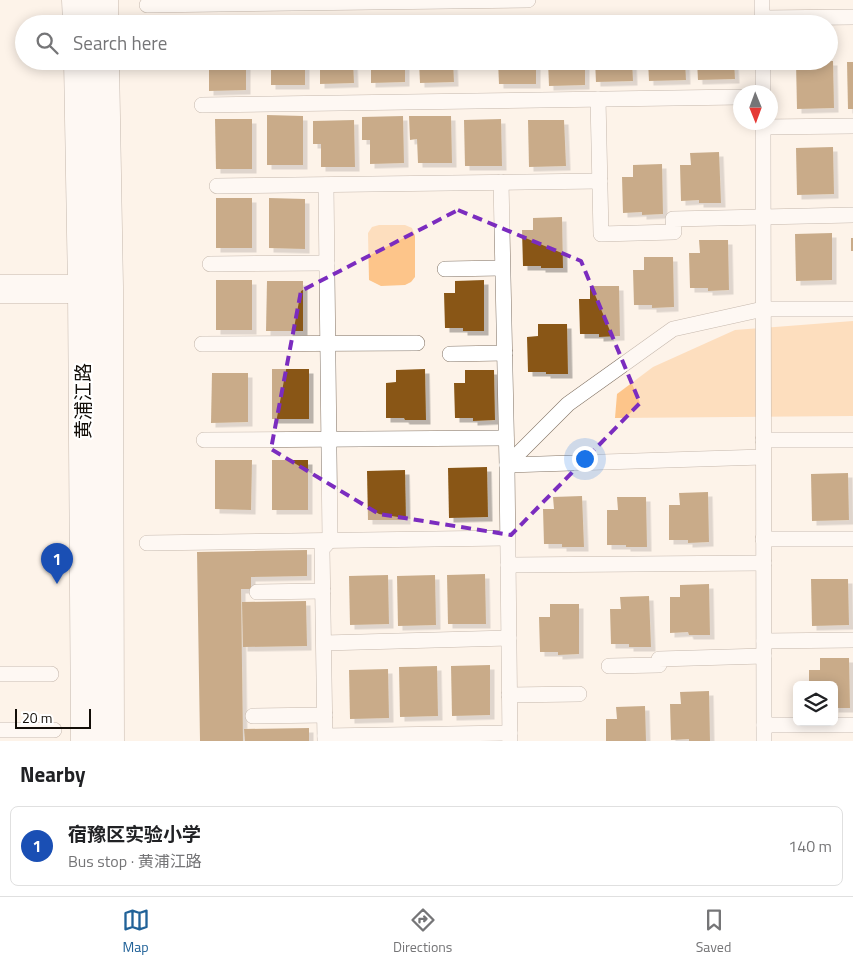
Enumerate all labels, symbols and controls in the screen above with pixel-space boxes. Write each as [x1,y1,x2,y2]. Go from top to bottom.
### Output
search box [15,15,838,70]
text: Search here [73,28,167,57]
icon: search [33,29,61,57]
north arrow [733,85,778,130]
street label: 黄浦江路 [68,363,97,439]
your location [572,446,598,472]
pin: 1 [41,543,73,584]
map controls [793,681,838,726]
button: layers [793,681,838,726]
scale bar [15,706,91,729]
text: 20 m [22,707,52,728]
text: Nearby [20,758,85,790]
text: 宿豫区实验小学 [68,819,201,848]
text: 1 [33,834,41,858]
text: 140 m [788,834,832,858]
text: Bus stop · 黄浦江路 [68,849,202,873]
tab: Map [122,906,150,957]
tab: Directions [393,906,452,957]
tab: Saved [696,906,731,957]

